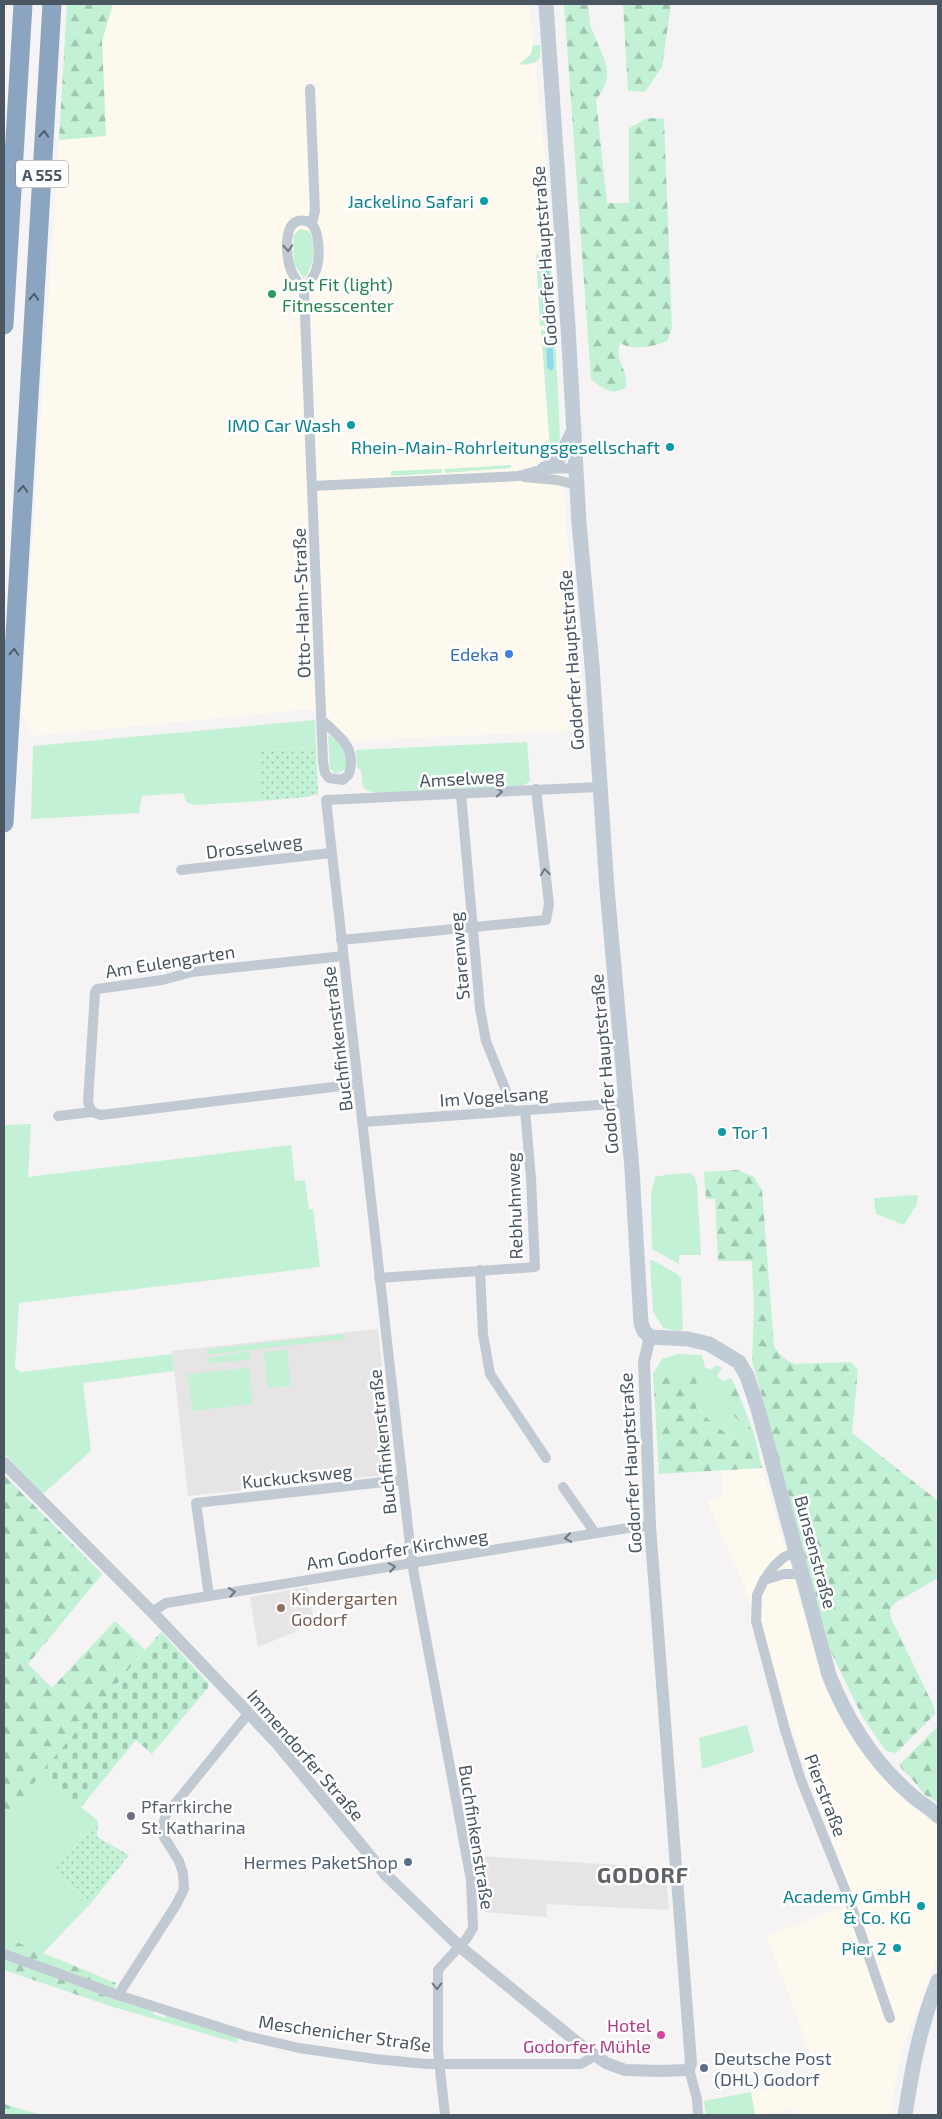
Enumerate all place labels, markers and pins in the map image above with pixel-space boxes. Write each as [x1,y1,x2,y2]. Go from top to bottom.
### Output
place label: Jackelino Safari [348,190,474,212]
marker: Jackelino Safari [478,195,490,207]
place label: Just Fit (light) Fitnesscenter [282,273,394,316]
marker: Just Fit (light) Fitnesscenter [266,288,278,300]
place label: IMO Car Wash [227,414,341,436]
marker: IMO Car Wash [345,419,357,431]
place label: Rhein-Main-Rohrleitungsgesellschaft [351,436,660,458]
marker: Rhein-Main-Rohrleitungsgesellschaft [664,441,676,453]
place label: Edeka [450,643,499,665]
marker: Edeka [503,648,515,660]
place label: Tor 1 [732,1121,769,1143]
marker: Tor 1 [716,1126,728,1138]
place label: Kindergarten Godorf [291,1587,398,1630]
marker: Kindergarten Godorf [275,1602,287,1614]
place label: Pfarrkirche St. Katharina [141,1795,246,1838]
marker: Pfarrkirche St. Katharina [125,1810,137,1822]
place label: Hermes PaketShop [243,1851,398,1873]
marker: Hermes PaketShop [402,1856,414,1868]
place label: Academy GmbH & Co. KG [783,1885,911,1928]
marker: Academy GmbH & Co. KG [915,1900,927,1912]
place label: Pier 2 [841,1937,887,1959]
marker: Pier 2 [891,1942,903,1954]
place label: Hotel Godorfer Mühle [523,2014,652,2057]
marker: Hotel Godorfer Mühle [655,2029,667,2041]
place label: Deutsche Post (DHL) Godorf [714,2047,832,2090]
marker: Deutsche Post (DHL) Godorf [698,2062,710,2074]

